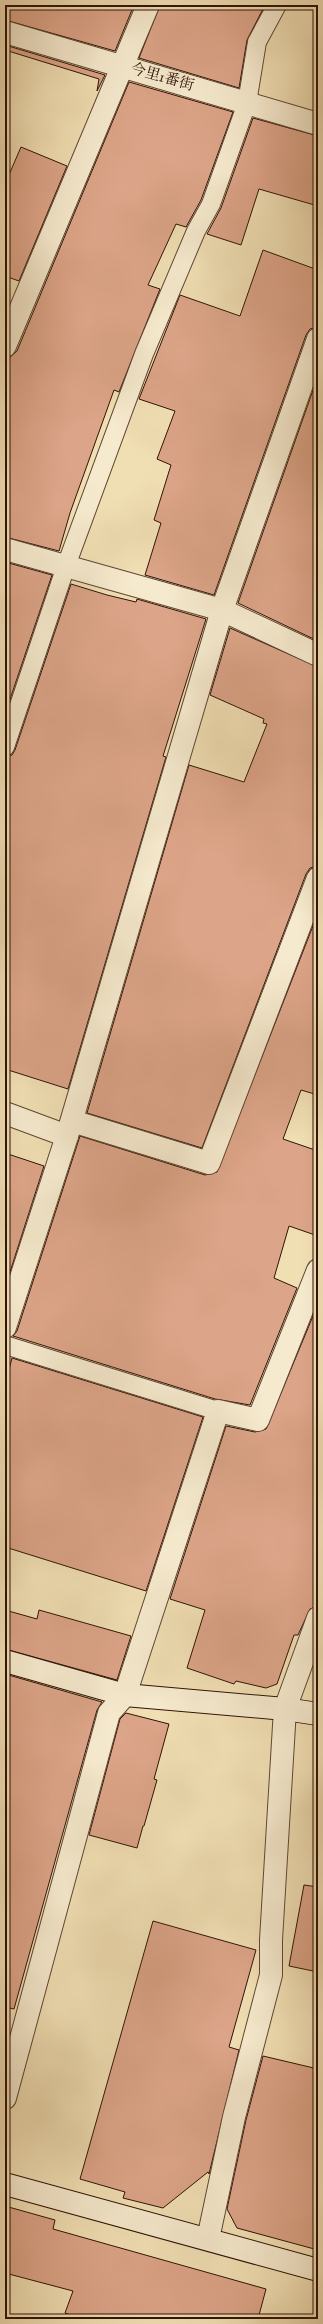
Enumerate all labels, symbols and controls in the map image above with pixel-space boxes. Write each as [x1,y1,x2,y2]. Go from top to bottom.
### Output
street label: 今里1番街 [128,59,196,97]

